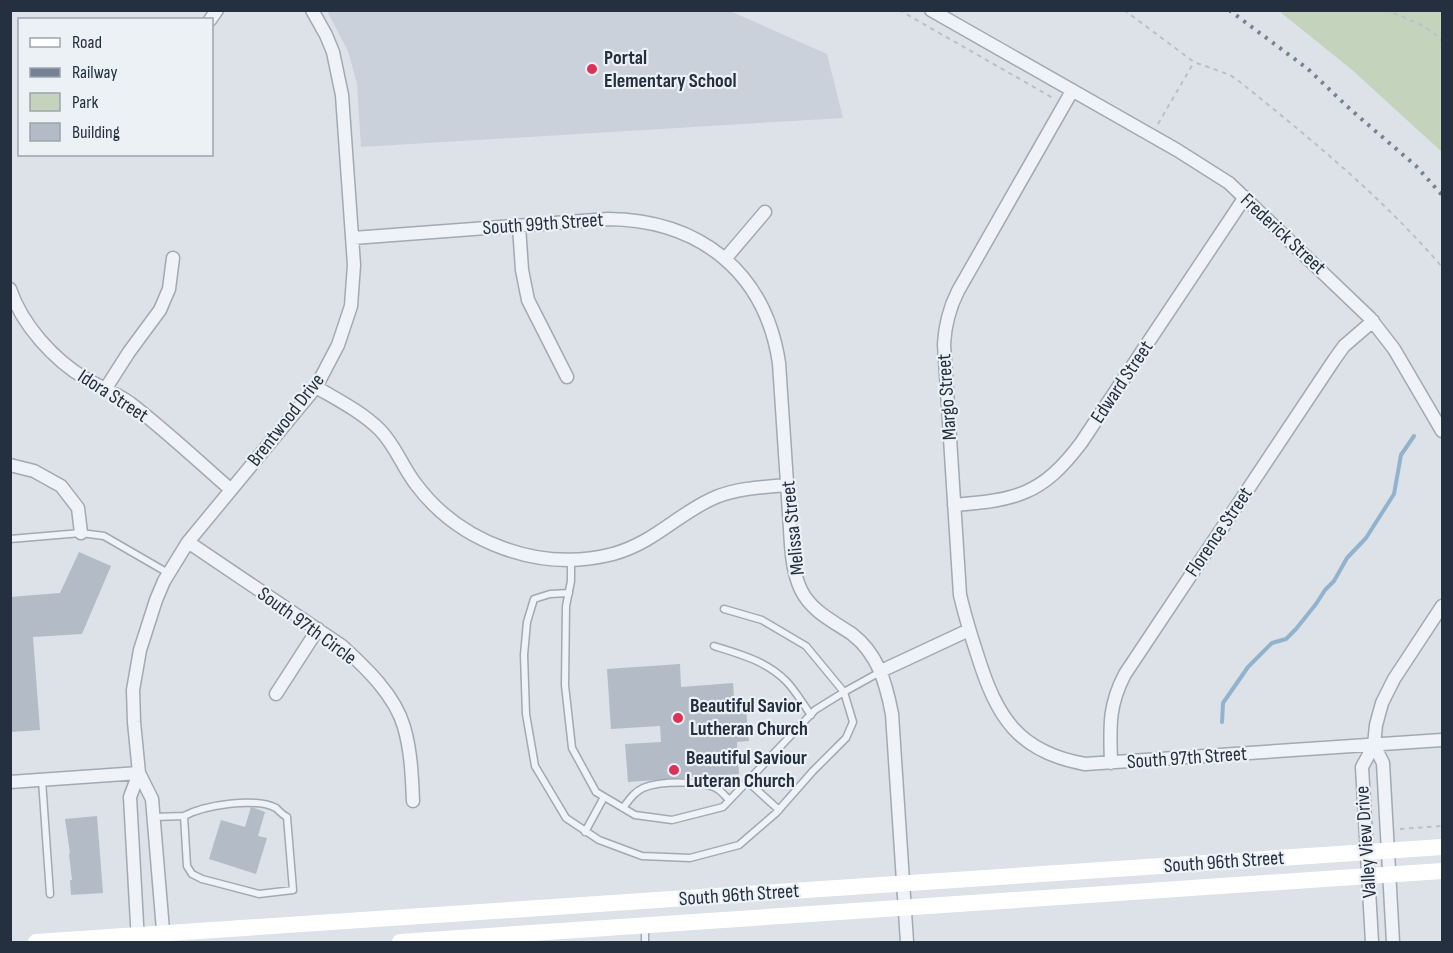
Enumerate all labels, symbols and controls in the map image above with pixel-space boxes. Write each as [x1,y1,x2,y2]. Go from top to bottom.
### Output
legend [18,18,213,156]
text: Road [72,32,102,53]
place label: Portal Elementary School [604,46,737,93]
text: Railway [72,62,117,83]
marker: Portal Elementary School [585,62,599,76]
text: Park [72,92,98,113]
text: Building [72,122,120,143]
street label: Frederick Street [1235,188,1331,280]
street label: South 99th Street [482,208,604,240]
street label: Edward Street [1086,336,1158,428]
street label: Margo Street [932,353,962,441]
street label: Idora Street [73,364,153,428]
street label: Brentwood Drive [242,369,330,471]
street label: Melissa Street [776,480,810,576]
street label: Florence Street [1180,483,1258,581]
street label: South 97th Circle [253,582,361,670]
place label: Beautiful Savior Lutheran Church [690,694,808,741]
marker: Beautiful Savior Lutheran Church [671,711,685,725]
street label: South 97th Street [1126,742,1248,774]
place label: Beautiful Saviour Luteran Church [686,746,807,793]
marker: Beautiful Saviour Luteran Church [667,763,681,777]
street label: Valley View Drive [1350,785,1382,899]
street label: South 96th Street [1163,846,1285,878]
street label: South 96th Street [678,879,800,911]

